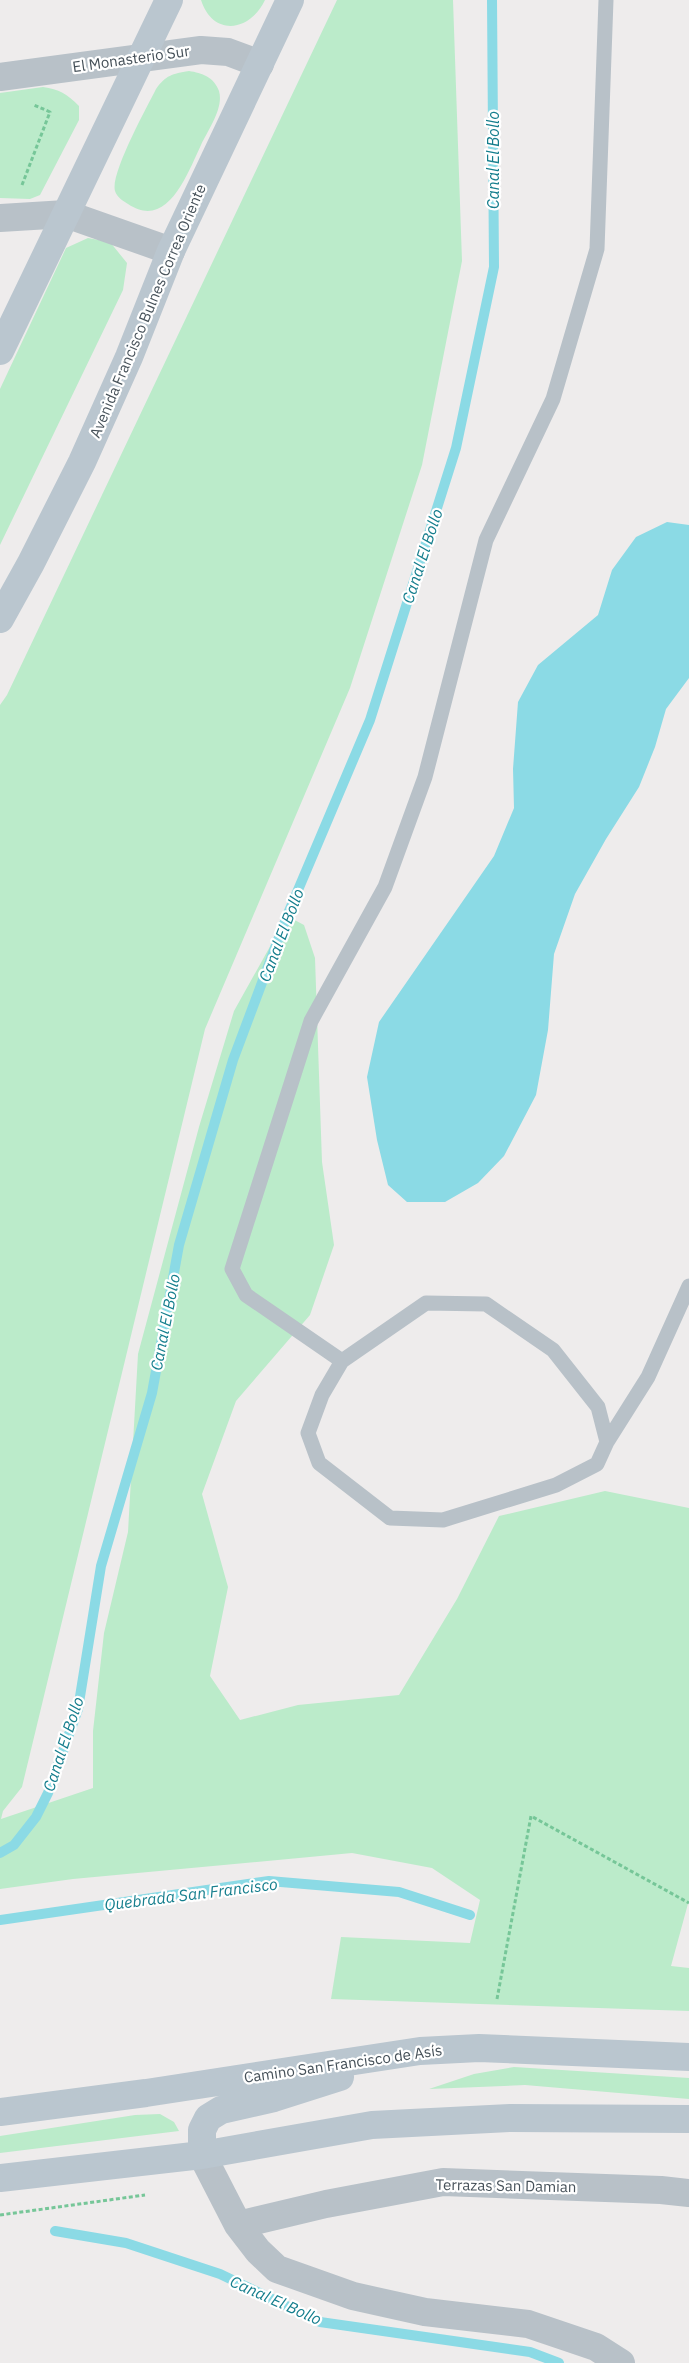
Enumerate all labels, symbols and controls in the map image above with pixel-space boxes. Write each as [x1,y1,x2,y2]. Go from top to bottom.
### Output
street label: El Monasterio Sur [71,41,191,76]
water label: Canal El Bollo [483,111,503,209]
street label: Avenida Francisco Bulnes Correa Oriente [85,181,210,441]
water label: Canal El Bollo [397,506,447,606]
water label: Canal El Bollo [254,885,308,984]
water label: Canal El Bollo [146,1272,184,1372]
water label: Canal El Bollo [38,1694,88,1794]
water label: Quebrada San Francisco [103,1873,279,1915]
street label: Camino San Francisco de Asís [243,2040,443,2087]
street label: Terrazas San Damian [435,2175,577,2196]
water label: Canal El Bollo [227,2271,325,2329]

